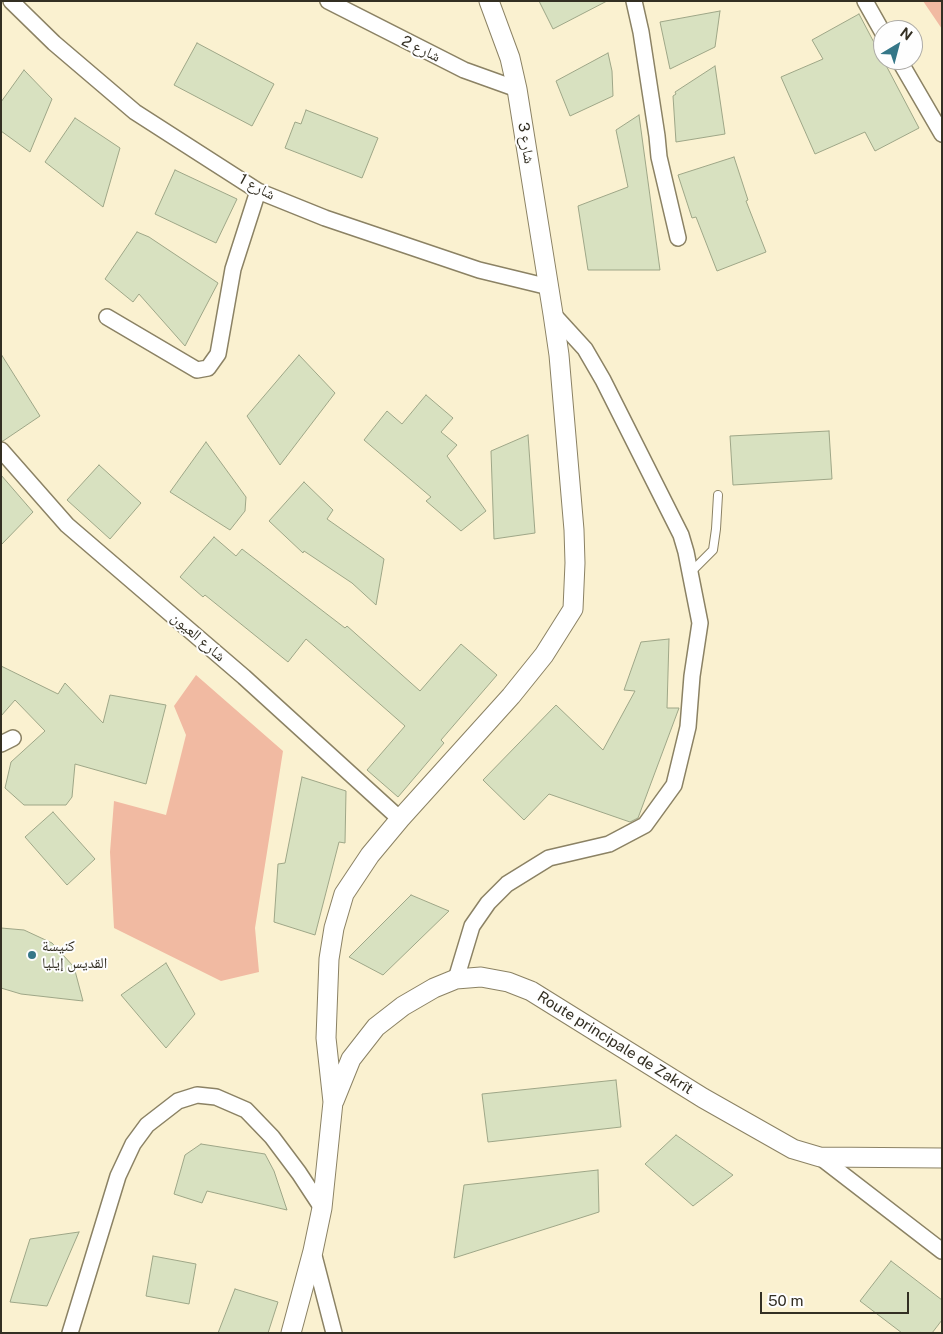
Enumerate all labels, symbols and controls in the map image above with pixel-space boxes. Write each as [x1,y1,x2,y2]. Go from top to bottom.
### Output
north arrow [873,20,923,70]
text: N [897,24,916,43]
street label: شارع 2 [399,32,443,66]
street label: شارع 3 [514,121,538,165]
street label: شارع 1 [236,170,278,204]
street label: شارع العيون [167,608,229,666]
place label: كنيسة القديس إيليا [42,937,107,972]
marker: كنيسة القديس إيليا [26,949,38,961]
street label: Route principale de Zakrît [534,988,696,1098]
scale bar [763,1282,912,1314]
text: 50 m [768,1292,803,1309]

